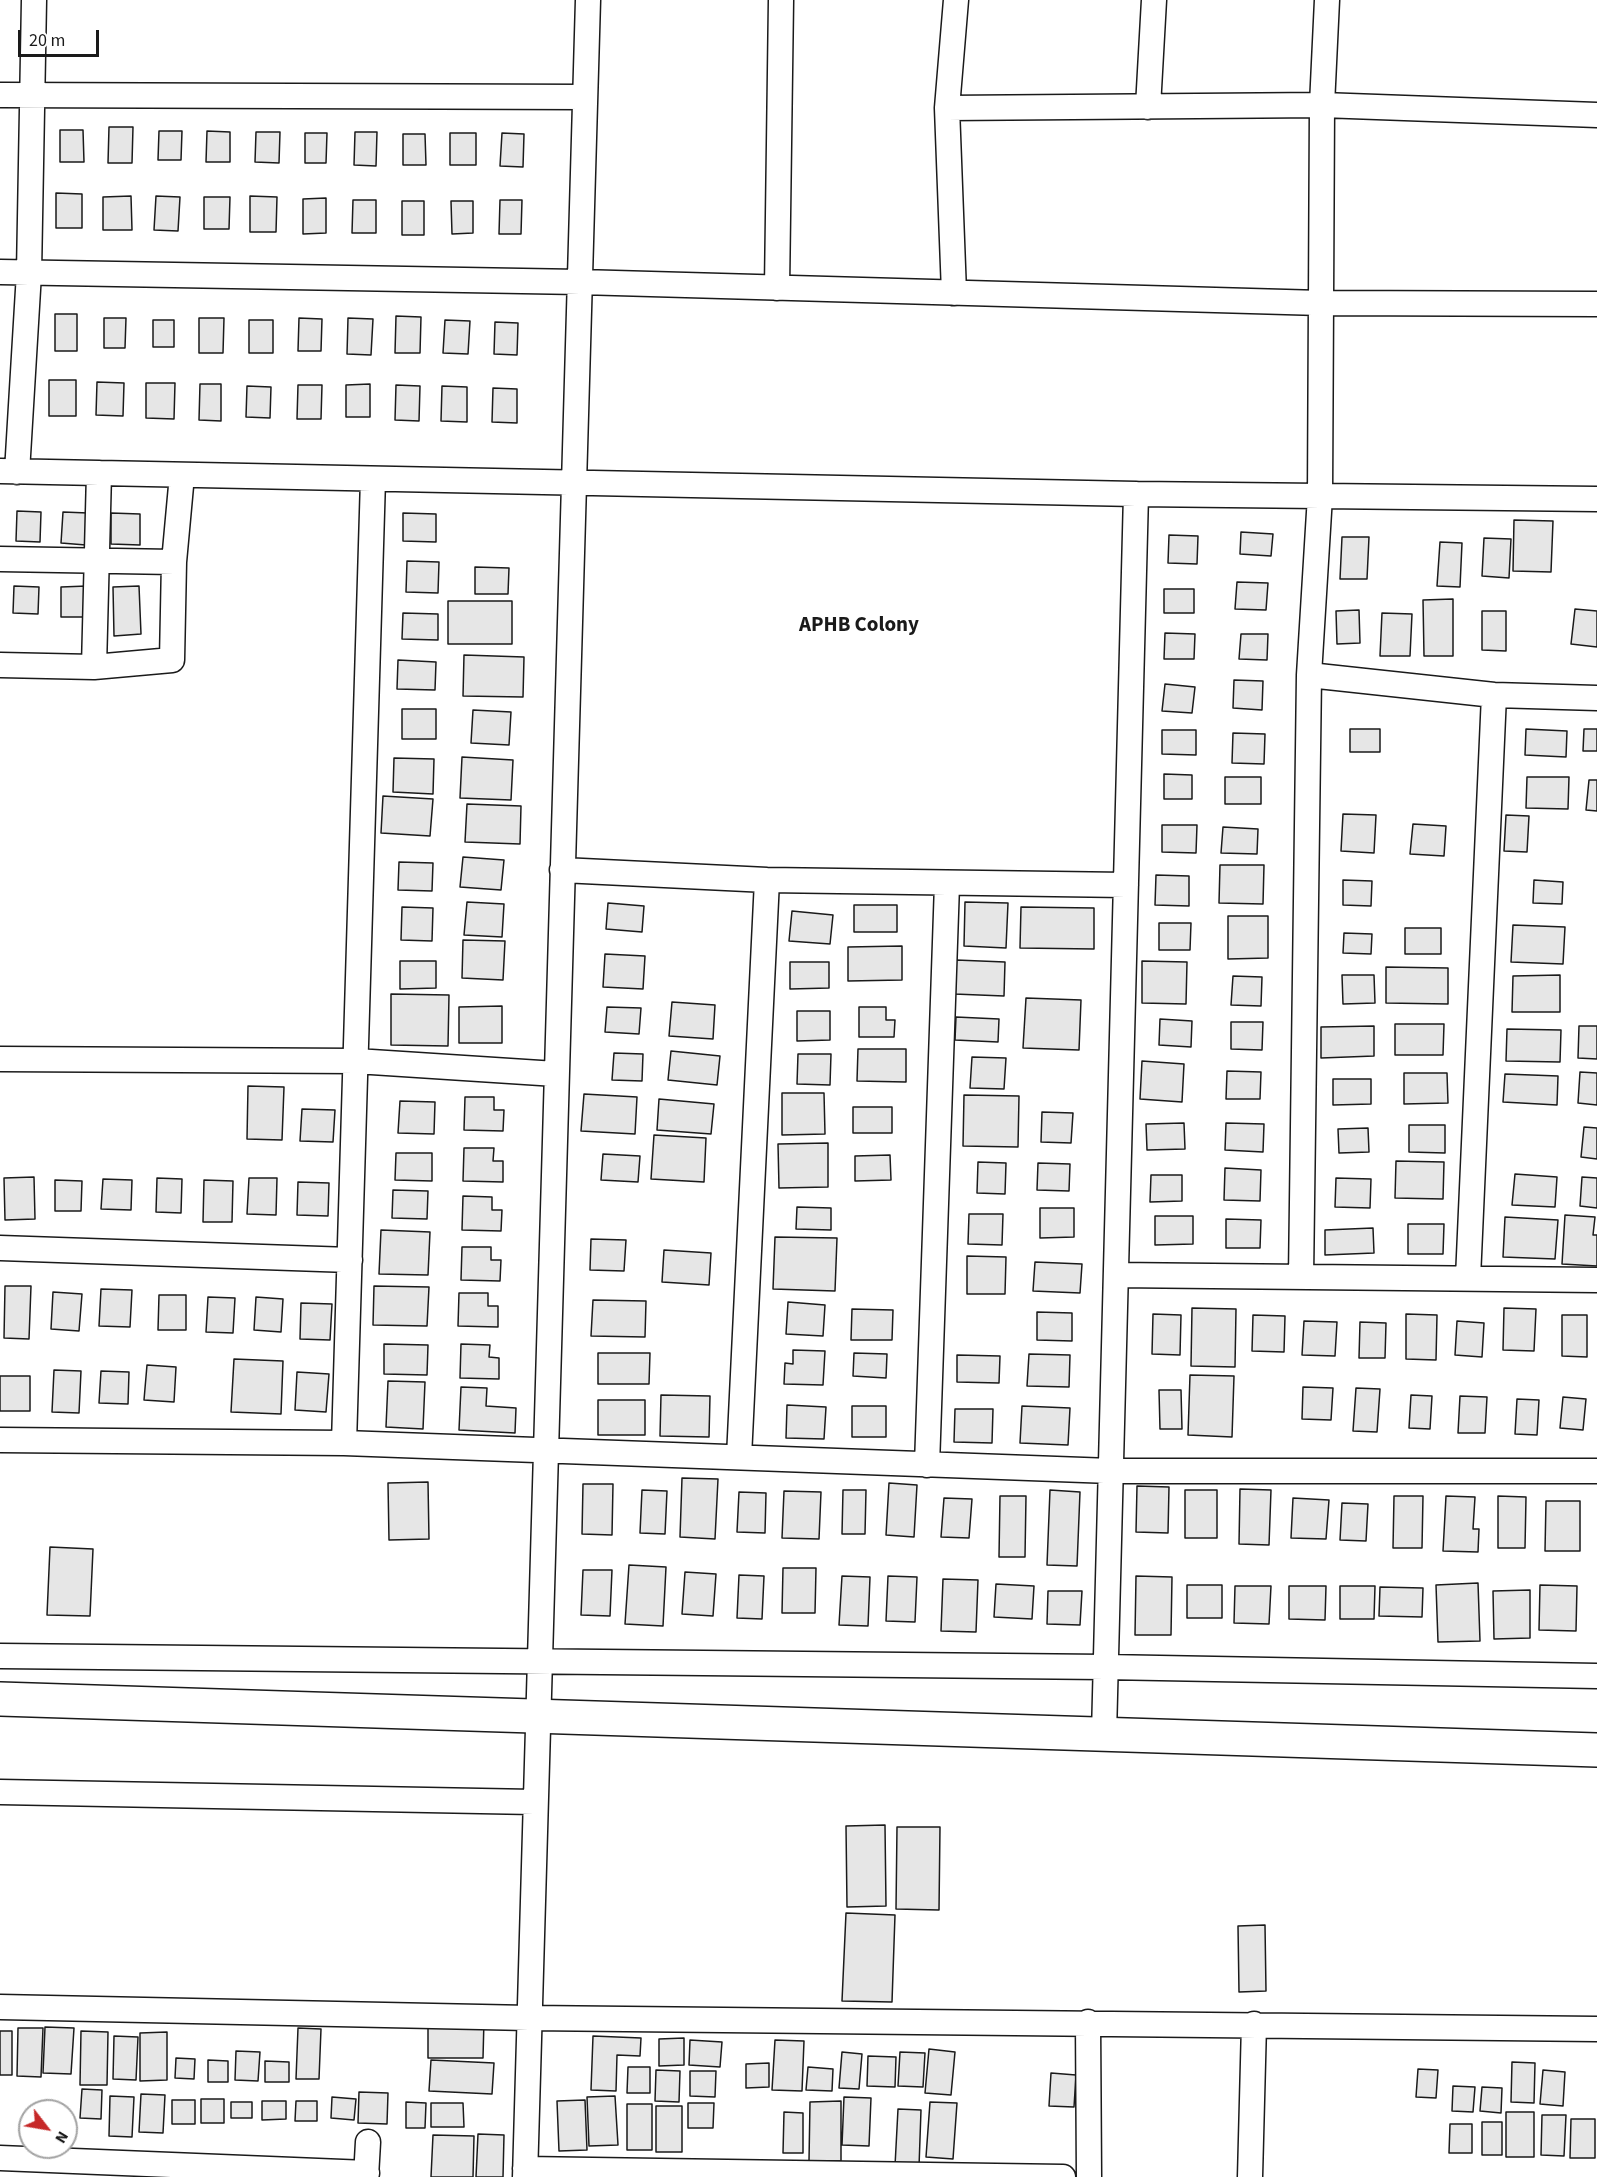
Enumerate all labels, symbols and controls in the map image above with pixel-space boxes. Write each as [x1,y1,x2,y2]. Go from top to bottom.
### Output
scale bar [21,18,102,56]
text: 20 m [29,28,65,53]
district label: APHB Colony [799,613,919,639]
north arrow [18,2099,78,2159]
text: N [50,2127,74,2147]

